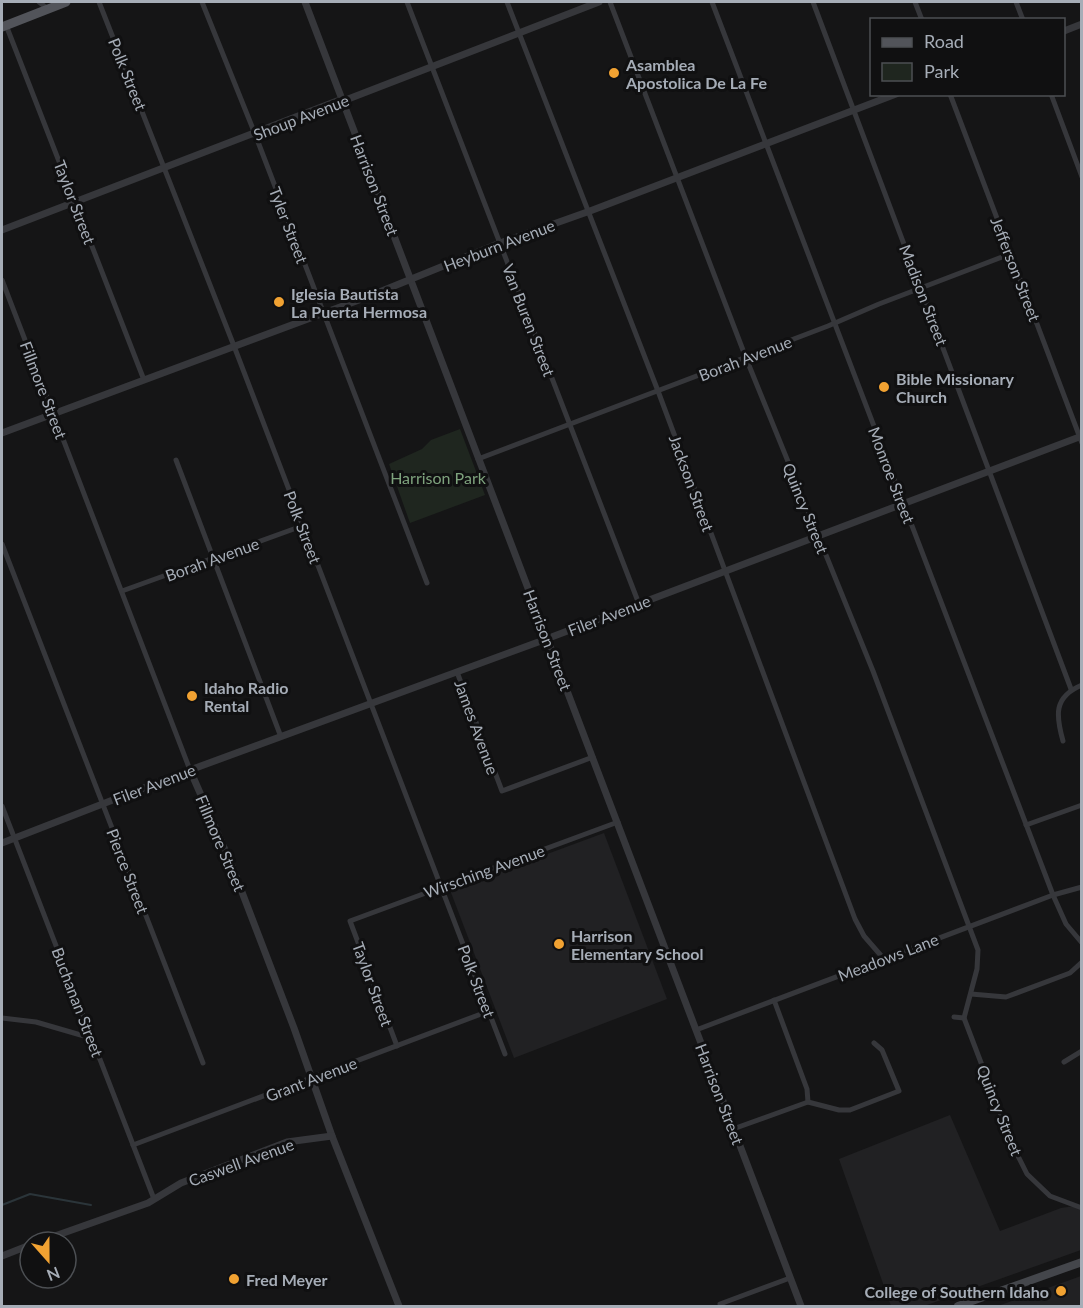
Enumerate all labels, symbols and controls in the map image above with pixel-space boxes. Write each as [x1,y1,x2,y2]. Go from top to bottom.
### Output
legend [870,18,1065,96]
text: Road [924,30,964,52]
street label: Polk Street [105,35,151,113]
place label: Asamblea Apostolica De La Fe [625,55,767,92]
text: Park [924,60,960,82]
marker: Asamblea Apostolica De La Fe [607,66,621,80]
street label: Shoup Avenue [250,90,352,144]
street label: Harrison Street [347,132,403,238]
street label: Taylor Street [50,157,100,247]
street label: Tyler Street [266,184,312,266]
street label: Jefferson Street [987,214,1045,324]
street label: Heyburn Avenue [441,215,557,275]
street label: Madison Street [896,242,952,348]
street label: Van Buren Street [499,261,559,379]
place label: Iglesia Bautista La Puerta Hermosa [291,284,427,321]
marker: Iglesia Bautista La Puerta Hermosa [272,295,286,309]
street label: Borah Avenue [696,331,794,385]
street label: Fillmore Street [17,339,71,442]
place label: Bible Missionary Church [896,369,1014,406]
marker: Bible Missionary Church [877,380,891,394]
street label: Monroe Street [865,424,919,526]
street label: Jackson Street [666,432,718,534]
street label: Quincy Street [779,460,833,556]
park label: Harrison Park [390,468,487,487]
street label: Polk Street [280,488,326,566]
street label: Borah Avenue [163,533,261,585]
street label: Harrison Street [520,587,576,693]
street label: Filer Avenue [565,591,653,639]
street label: James Avenue [451,677,503,777]
place label: Idaho Radio Rental [204,678,288,715]
marker: Idaho Radio Rental [185,689,199,703]
street label: Filer Avenue [110,760,198,808]
street label: Fillmore Street [192,792,250,894]
street label: Pierce Street [103,826,153,916]
street label: Wirsching Avenue [421,840,547,902]
place label: Harrison Elementary School [571,926,703,963]
street label: Meadows Lane [835,929,941,985]
marker: Harrison Elementary School [552,937,566,951]
street label: Taylor Street [349,939,397,1029]
street label: Polk Street [454,942,500,1020]
street label: Buchanan Street [48,945,108,1060]
street label: Harrison Street [692,1041,748,1147]
street label: Grant Avenue [263,1053,359,1105]
street label: Quincy Street [973,1062,1027,1158]
street label: Caswell Avenue [186,1134,296,1190]
north arrow [18,1230,78,1290]
text: N [44,1263,63,1286]
place label: Fred Meyer [246,1270,328,1289]
marker: Fred Meyer [227,1272,241,1286]
place label: College of Southern Idaho [865,1282,1049,1301]
marker: College of Southern Idaho [1054,1284,1068,1298]

